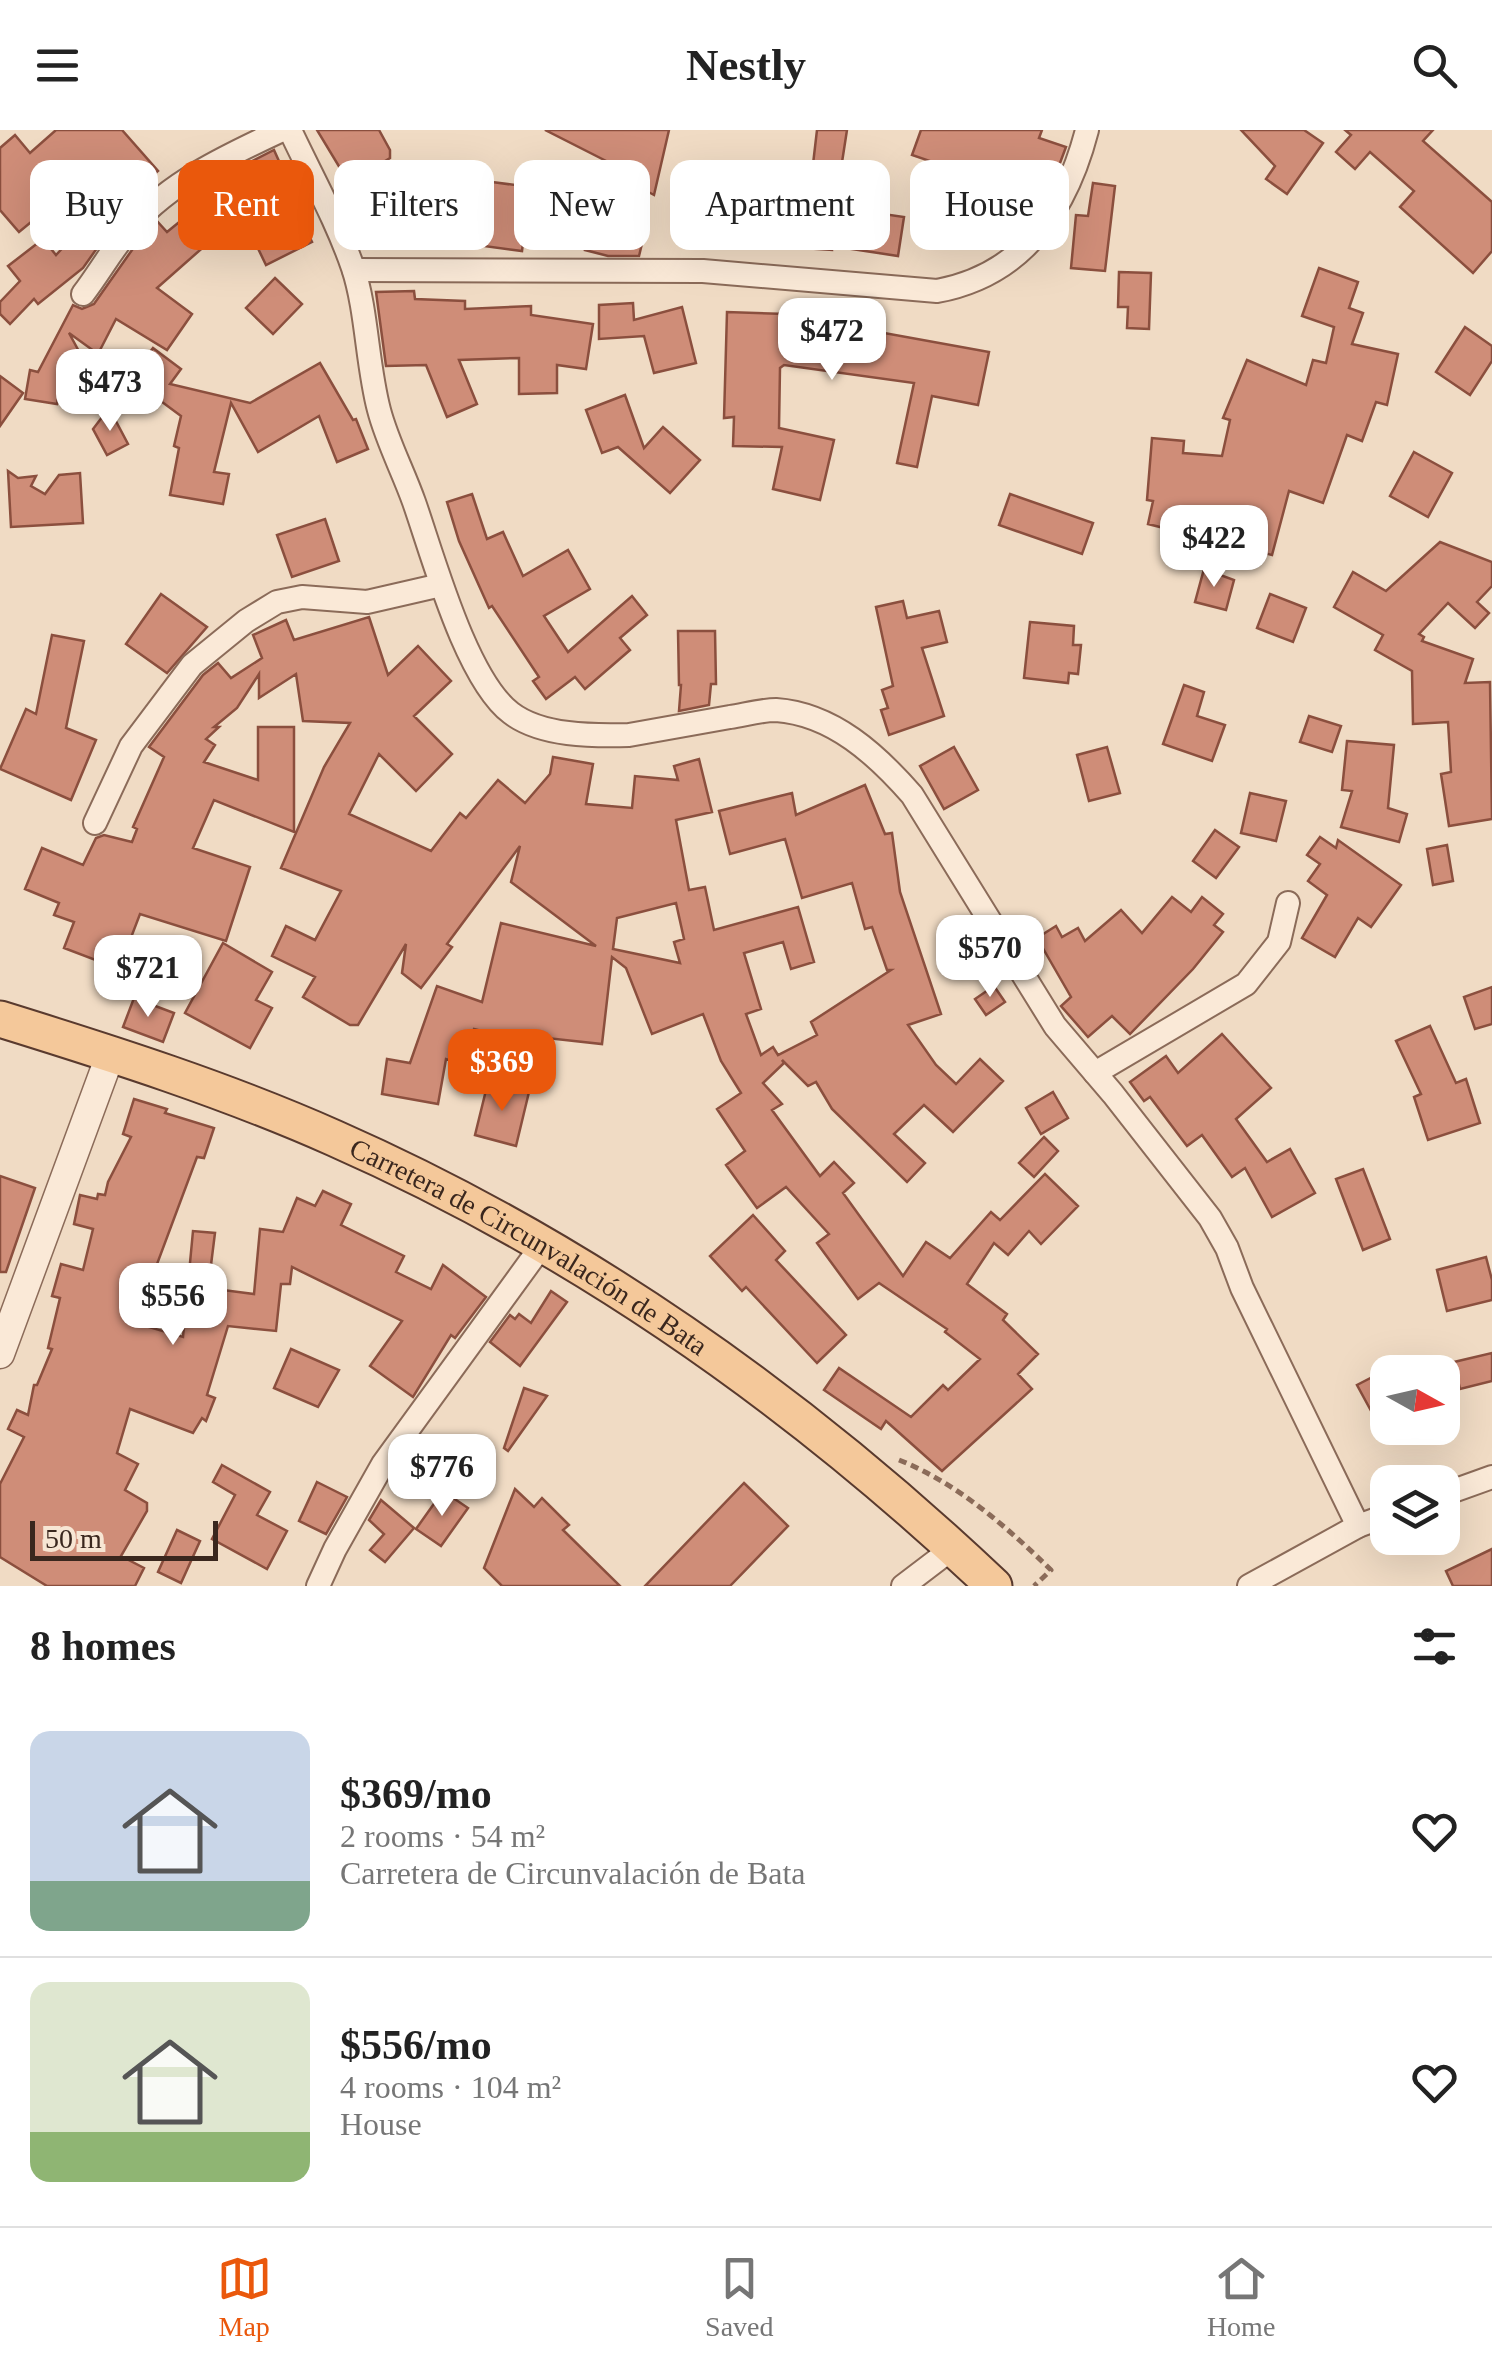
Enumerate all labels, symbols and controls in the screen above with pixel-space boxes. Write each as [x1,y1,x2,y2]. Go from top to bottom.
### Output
icon: menu [30,38,85,93]
icon: search [1407,38,1462,93]
text: Nestly [686,40,806,90]
chip: Buy [30,160,158,250]
chip: Rent [178,160,314,250]
chip: Filters [334,160,494,250]
chip: New [514,160,650,250]
chip: Apartment [670,160,890,250]
chip: House [910,160,1069,250]
pin: $472 [773,298,891,383]
text: $472 [800,312,864,348]
pin: $473 [51,349,169,434]
text: $473 [78,363,142,399]
pin: $422 [1155,505,1273,590]
text: $422 [1182,519,1246,555]
pin: $570 [931,915,1049,1000]
text: $570 [958,929,1022,965]
pin: $721 [89,935,207,1020]
text: $721 [116,949,180,985]
pin: $369 [443,1029,561,1114]
text: $369 [470,1043,534,1079]
street label: Carretera de Circunvalación de Bata [345,1132,714,1362]
pin: $556 [114,1263,232,1348]
text: $556 [141,1277,205,1313]
north arrow [1370,1355,1460,1445]
map controls [1370,1355,1460,1555]
pin: $776 [383,1434,501,1519]
text: $776 [410,1448,474,1484]
button: layers [1370,1465,1460,1555]
scale bar [30,1516,218,1560]
text: 50 m [45,1523,102,1554]
icon: filters [1407,1619,1462,1674]
text: 8 homes [30,1623,176,1669]
icon: home [110,1771,230,1891]
text: $369/mo [340,1771,492,1817]
icon: heart [1407,1804,1462,1859]
text: 2 rooms · 54 m² [340,1818,545,1854]
text: Carretera de Circunvalación de Bata [340,1855,806,1891]
icon: home [110,2022,230,2142]
text: $556/mo [340,2022,492,2068]
icon: heart [1407,2055,1462,2110]
text: 4 rooms · 104 m² [340,2069,561,2105]
text: House [340,2106,422,2142]
tab: Map [217,2251,272,2343]
tab: Saved [705,2251,774,2343]
tab: Home [1207,2251,1275,2343]

